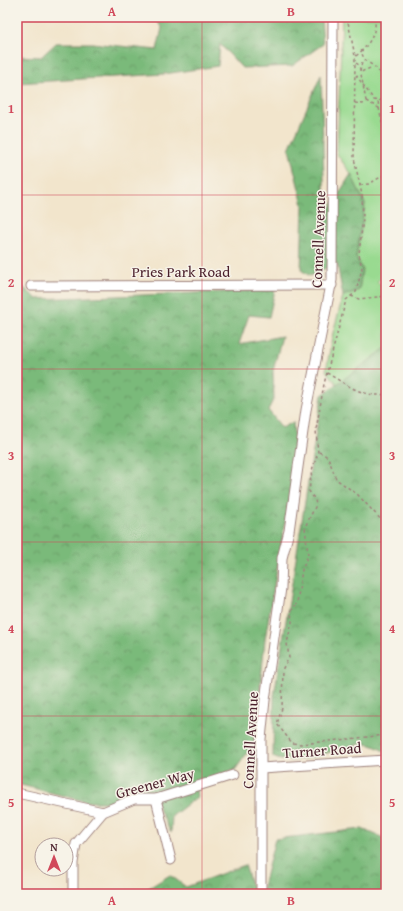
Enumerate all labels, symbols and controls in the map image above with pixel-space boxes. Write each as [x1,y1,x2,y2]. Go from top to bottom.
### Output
text: A [108,2,117,21]
text: B [287,2,295,21]
text: 1 [8,99,14,118]
text: 1 [389,99,395,118]
street label: Connell Avenue [306,190,330,288]
street label: Pries Park Road [132,261,230,282]
text: 2 [8,273,15,292]
text: 2 [389,273,396,292]
text: 3 [8,446,14,465]
text: 3 [389,446,395,465]
text: 4 [8,619,15,638]
text: 4 [389,619,396,638]
street label: Connell Avenue [237,691,263,789]
street label: Turner Road [282,737,362,763]
street label: Greener Way [113,762,197,804]
text: 5 [8,793,15,812]
text: 5 [389,793,396,812]
north arrow [34,837,74,877]
text: N [50,839,58,855]
text: A [108,891,117,910]
text: B [287,891,295,910]

